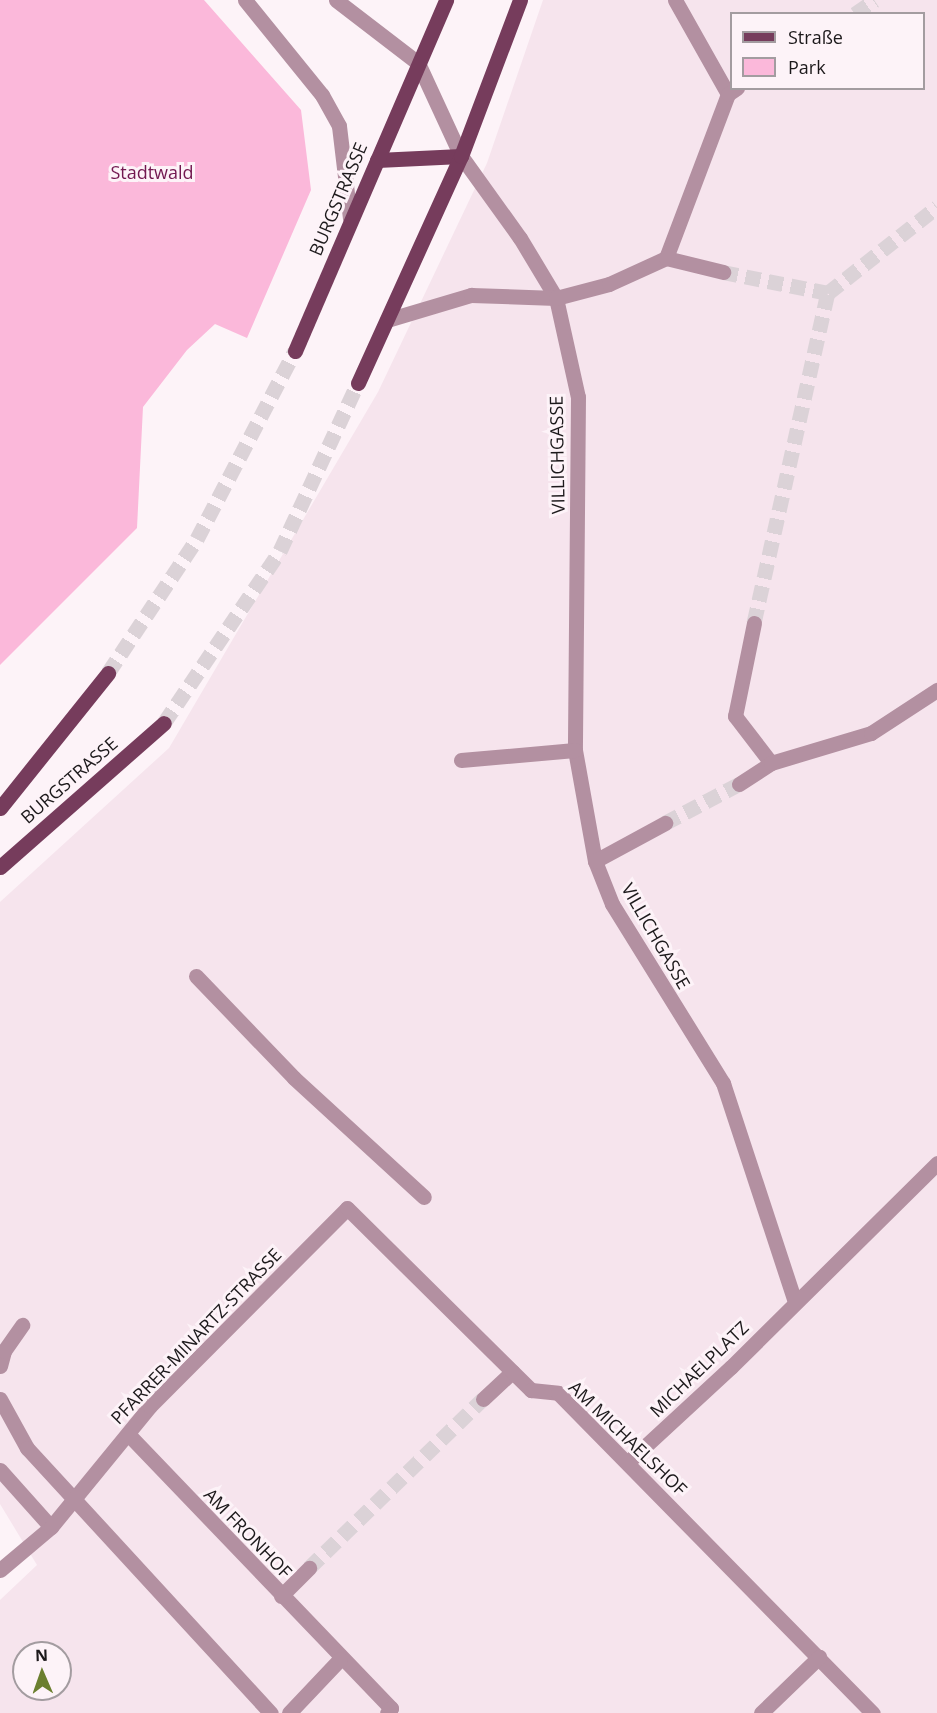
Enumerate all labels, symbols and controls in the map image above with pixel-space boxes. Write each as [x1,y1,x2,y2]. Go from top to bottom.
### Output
legend [730,12,925,90]
text: Straße [788,25,843,49]
text: Park [788,55,826,79]
street label: BURGSTRASSE [304,139,372,259]
park label: Stadtwald [110,161,194,183]
street label: VILLICHGASSE [545,396,569,514]
street label: BURGSTRASSE [16,732,122,828]
street label: VILLICHGASSE [617,879,695,993]
street label: PFARRER-MINARTZ-STRASSE [106,1244,286,1428]
street label: MICHAELPLATZ [645,1317,753,1421]
street label: AM MICHAELSHOF [565,1376,691,1500]
street label: AM FRONHOF [200,1484,296,1582]
north arrow [12,1641,72,1701]
text: N [35,1644,48,1666]

